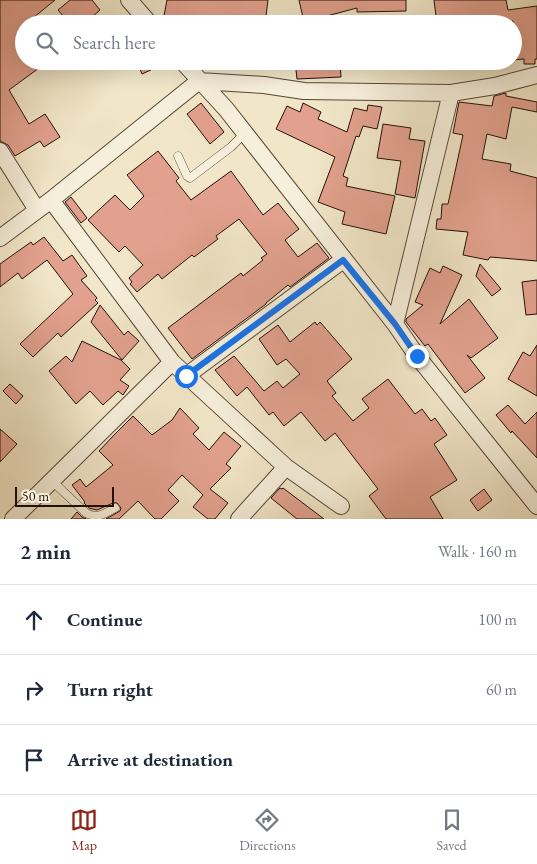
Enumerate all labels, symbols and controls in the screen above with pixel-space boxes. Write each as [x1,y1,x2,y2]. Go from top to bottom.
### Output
search box [15,15,522,70]
icon: search [33,29,61,57]
text: Search here [73,30,155,55]
route end [406,345,429,368]
route start [175,365,198,388]
scale bar [15,484,114,507]
text: 50 m [22,487,49,505]
text: 2 min [20,538,71,565]
text: Walk · 160 m [438,541,517,562]
icon: ahead [20,606,48,634]
text: Continue [67,607,142,632]
text: 100 m [478,609,517,630]
icon: right [20,676,48,704]
text: Turn right [67,677,153,702]
text: 60 m [486,679,517,700]
icon: arrive [20,746,48,774]
text: Arrive at destination [67,747,233,772]
tab: Map [70,806,98,854]
tab: Directions [239,806,296,854]
tab: Saved [437,806,467,854]

